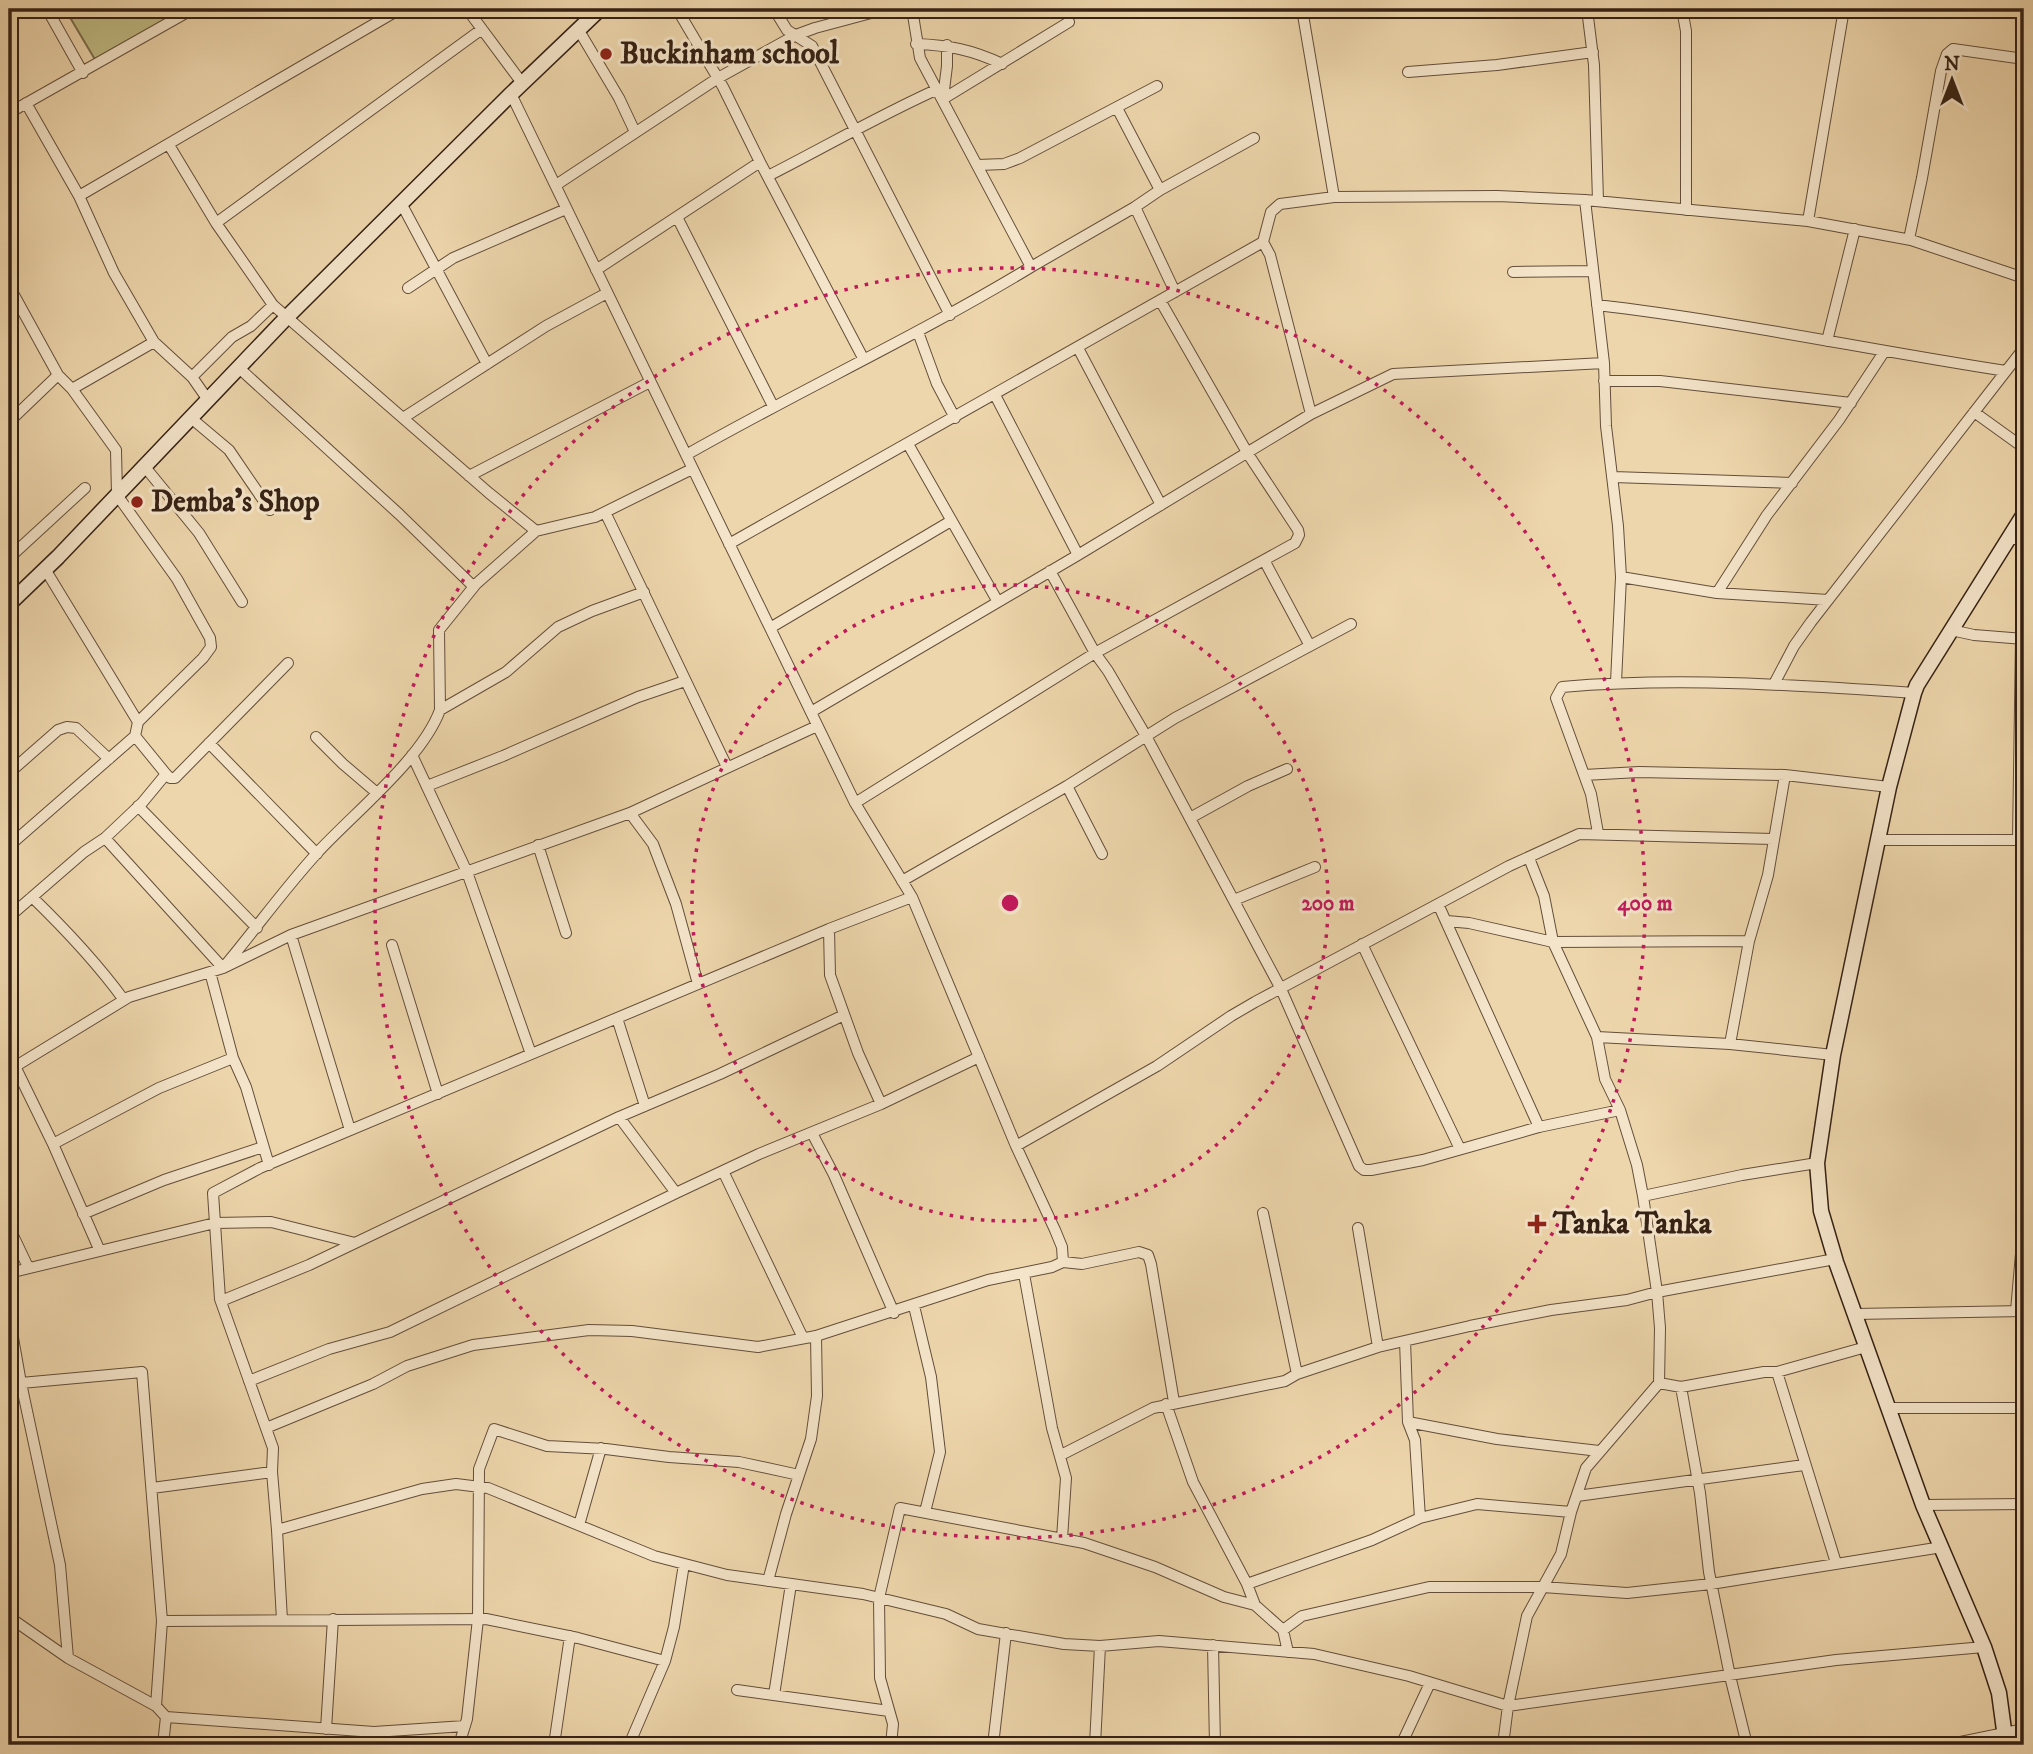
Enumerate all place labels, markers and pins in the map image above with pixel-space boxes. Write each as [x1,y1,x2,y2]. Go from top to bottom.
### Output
place label: Buckinham school [620,36,840,73]
marker: Buckinham school [598,46,614,62]
place label: Demba's Shop [151,484,320,521]
marker: Demba's Shop [129,494,145,510]
centre of rings [998,891,1022,915]
place label: Tanka Tanka [1552,1206,1713,1243]
marker: Tanka Tanka [1527,1214,1547,1234]

